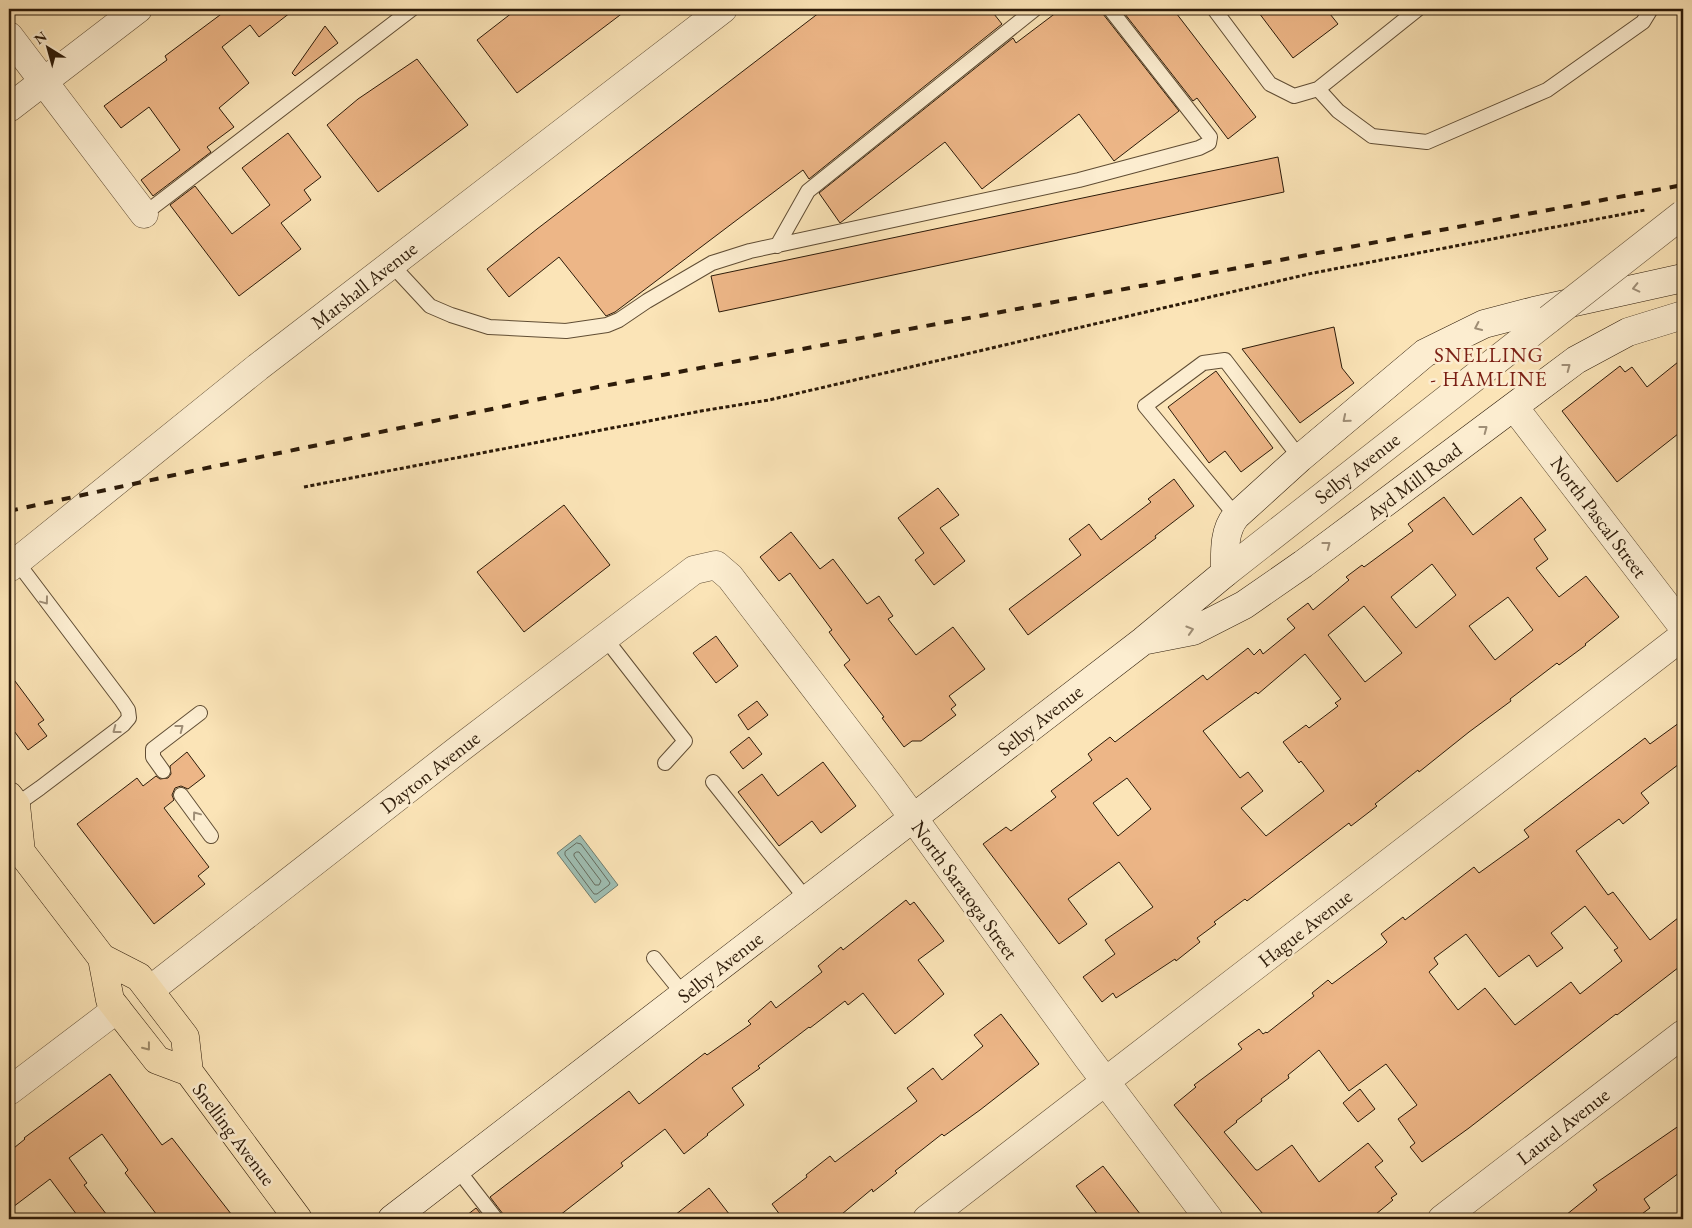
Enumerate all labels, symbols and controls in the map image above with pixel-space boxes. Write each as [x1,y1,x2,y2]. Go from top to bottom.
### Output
north arrow [22,22,72,72]
text: N [30,27,51,48]
street label: Marshall Avenue [306,235,423,335]
one-way arrow [1631,282,1640,293]
one-way arrow [1474,321,1483,332]
district label: SNELLING - HAMLINE [1430,341,1548,392]
one-way arrow [1561,364,1571,373]
one-way arrow [1342,414,1351,423]
street label: Selby Avenue [1309,426,1405,510]
one-way arrow [1478,426,1488,435]
street label: Ayd Mill Road [1360,436,1468,526]
street label: North Pascal Street [1545,451,1654,584]
one-way arrow [1322,542,1331,551]
one-way arrow [40,595,48,604]
one-way arrow [1185,626,1194,636]
street label: Selby Avenue [992,678,1088,762]
one-way arrow [113,725,122,733]
one-way arrow [174,725,184,734]
street label: Dayton Avenue [375,725,485,819]
one-way arrow [193,811,202,821]
street label: North Saratoga Street [906,815,1025,965]
street label: Hague Avenue [1253,883,1358,973]
street label: Selby Avenue [672,925,768,1009]
one-way arrow [141,1041,149,1050]
street label: Snelling Avenue [187,1077,281,1191]
street label: Laurel Avenue [1511,1082,1615,1170]

